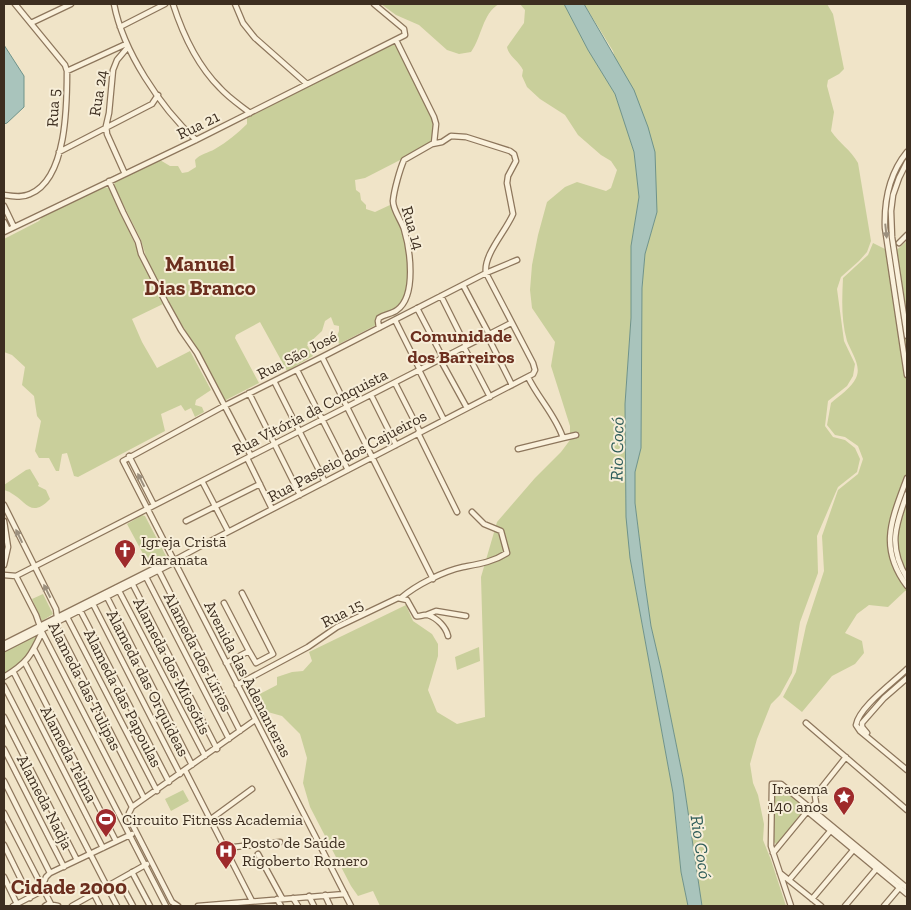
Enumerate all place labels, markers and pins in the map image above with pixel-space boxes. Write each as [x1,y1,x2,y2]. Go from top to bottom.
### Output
place label: Igreja Cristã Maranata [141,532,227,569]
church icon: Igreja Cristã Maranata [113,538,137,569]
place label: Iracema 140 anos [768,779,828,816]
place icon: Iracema 140 anos [832,785,856,816]
sports icon: Circuito Fitness Academia [94,807,118,838]
place label: Circuito Fitness Academia [122,810,303,829]
place label: Posto de Saúde Rigoberto Romero [242,833,368,870]
hospital icon: Posto de Saúde Rigoberto Romero [214,839,238,870]

